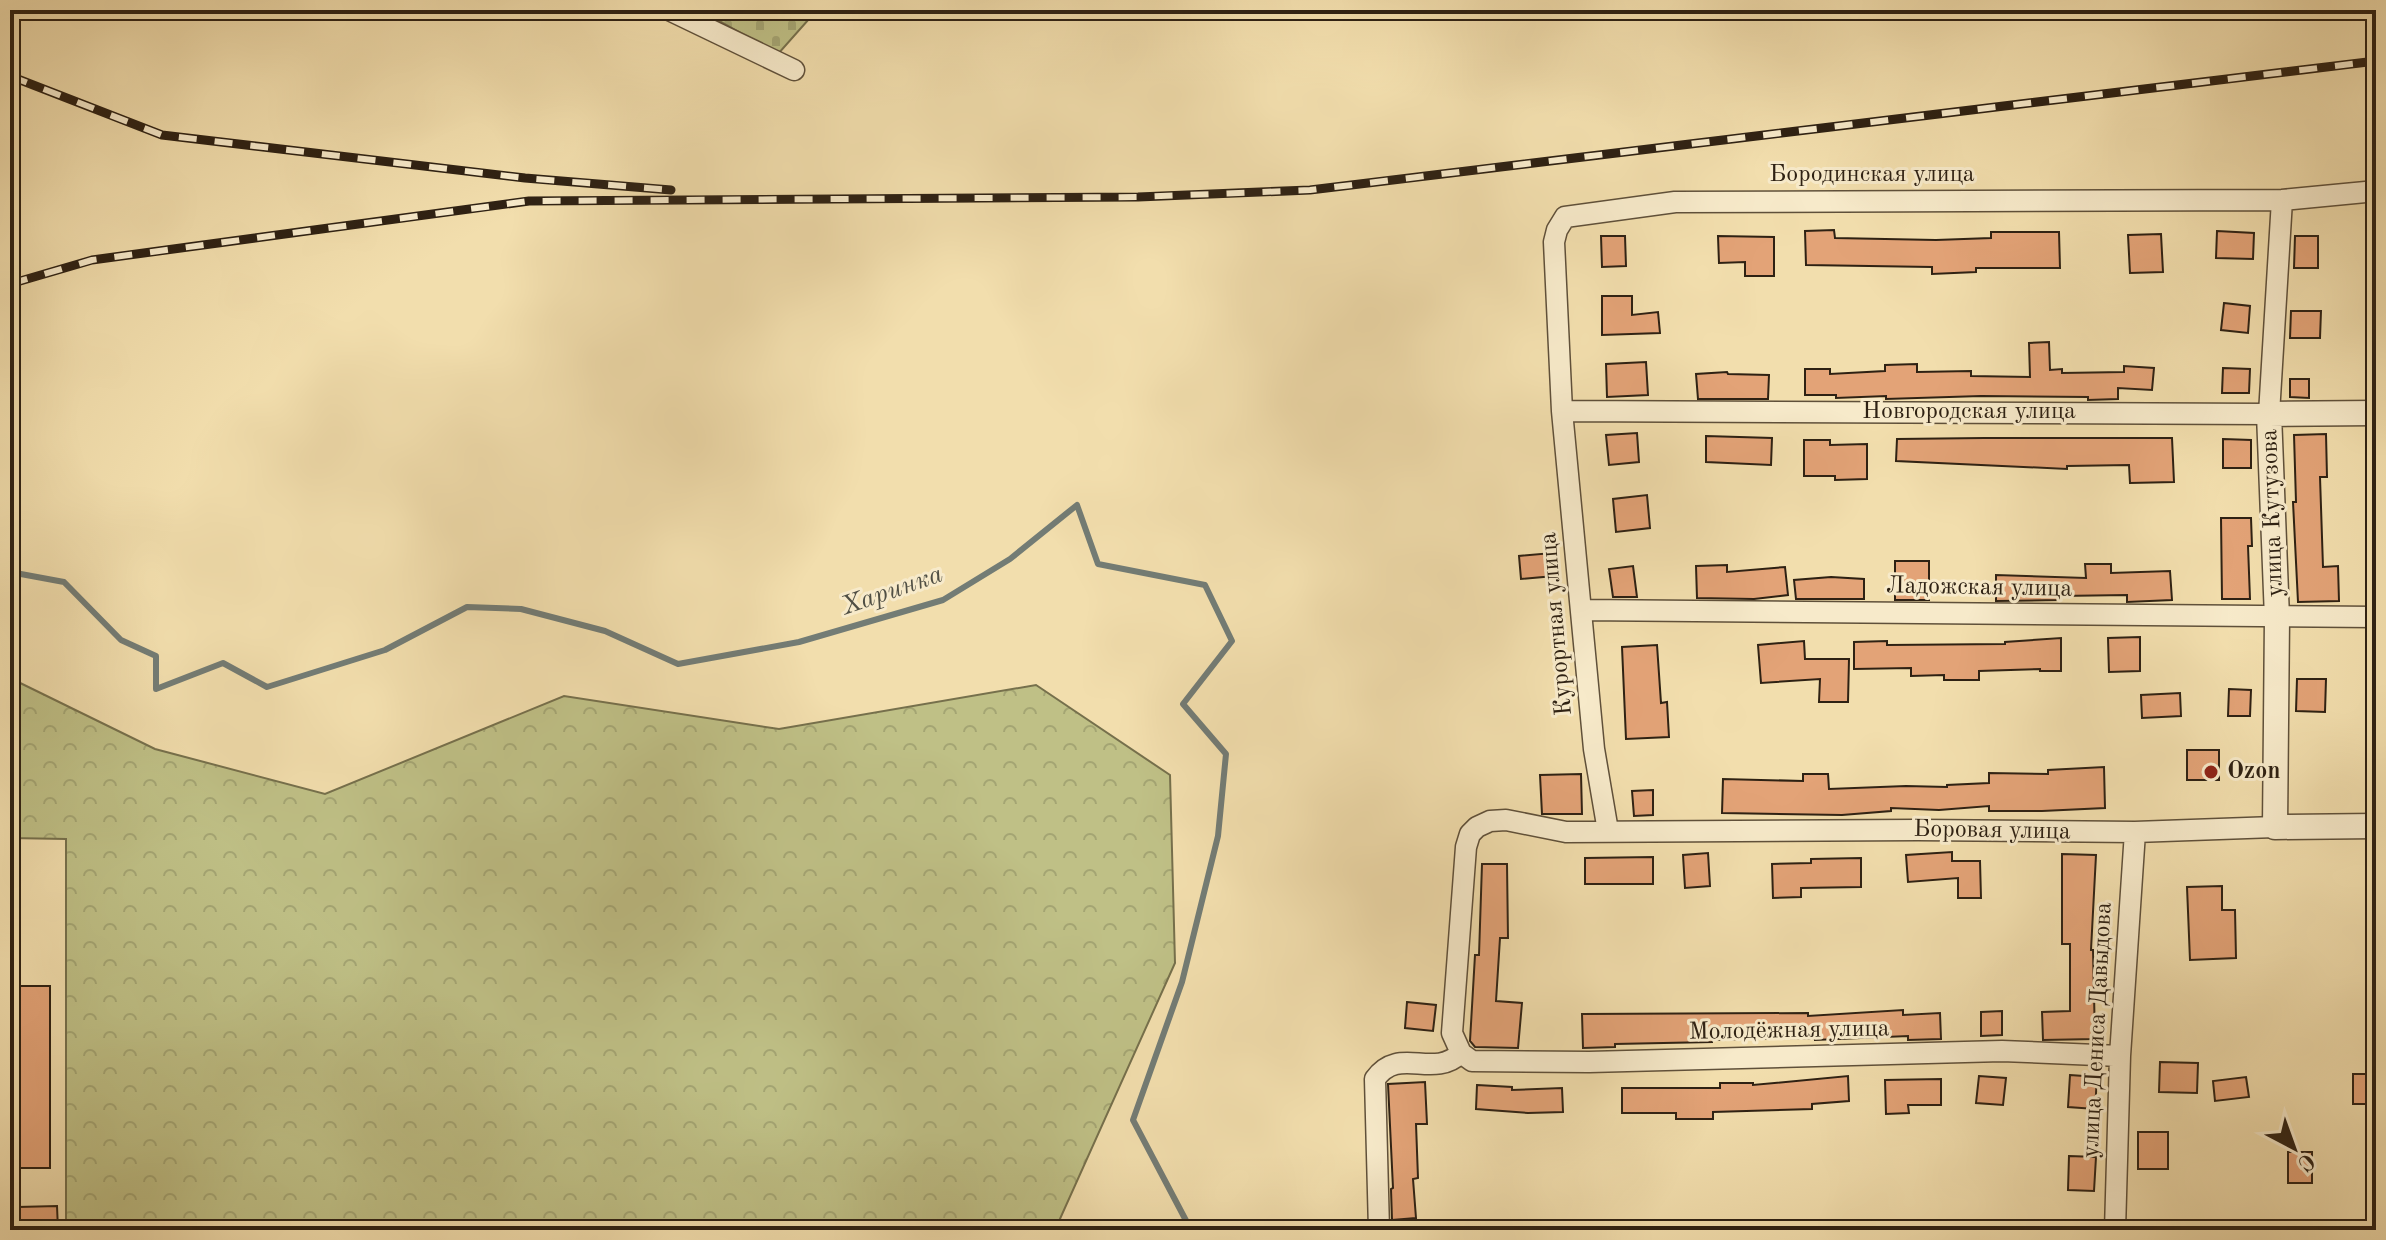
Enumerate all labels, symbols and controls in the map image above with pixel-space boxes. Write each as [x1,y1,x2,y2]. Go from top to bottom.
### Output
street label: Бородинская улица [1769,163,1975,187]
street label: Новгородская улица [1862,400,2076,424]
street label: улица Кутузова [2258,428,2288,597]
street label: Курортная улица [1537,531,1577,717]
water label: Харинка [837,561,947,621]
street label: Ладожская улица [1886,574,2073,602]
place label: Ozon [2227,760,2281,784]
marker: Ozon [2202,763,2220,781]
street label: Боровая улица [1913,818,2071,844]
street label: улица Дениса Давыдова [2079,901,2117,1158]
street label: Молодёжная улица [1688,1017,1890,1045]
north arrow [2254,1108,2334,1188]
text: С [2293,1149,2319,1175]

